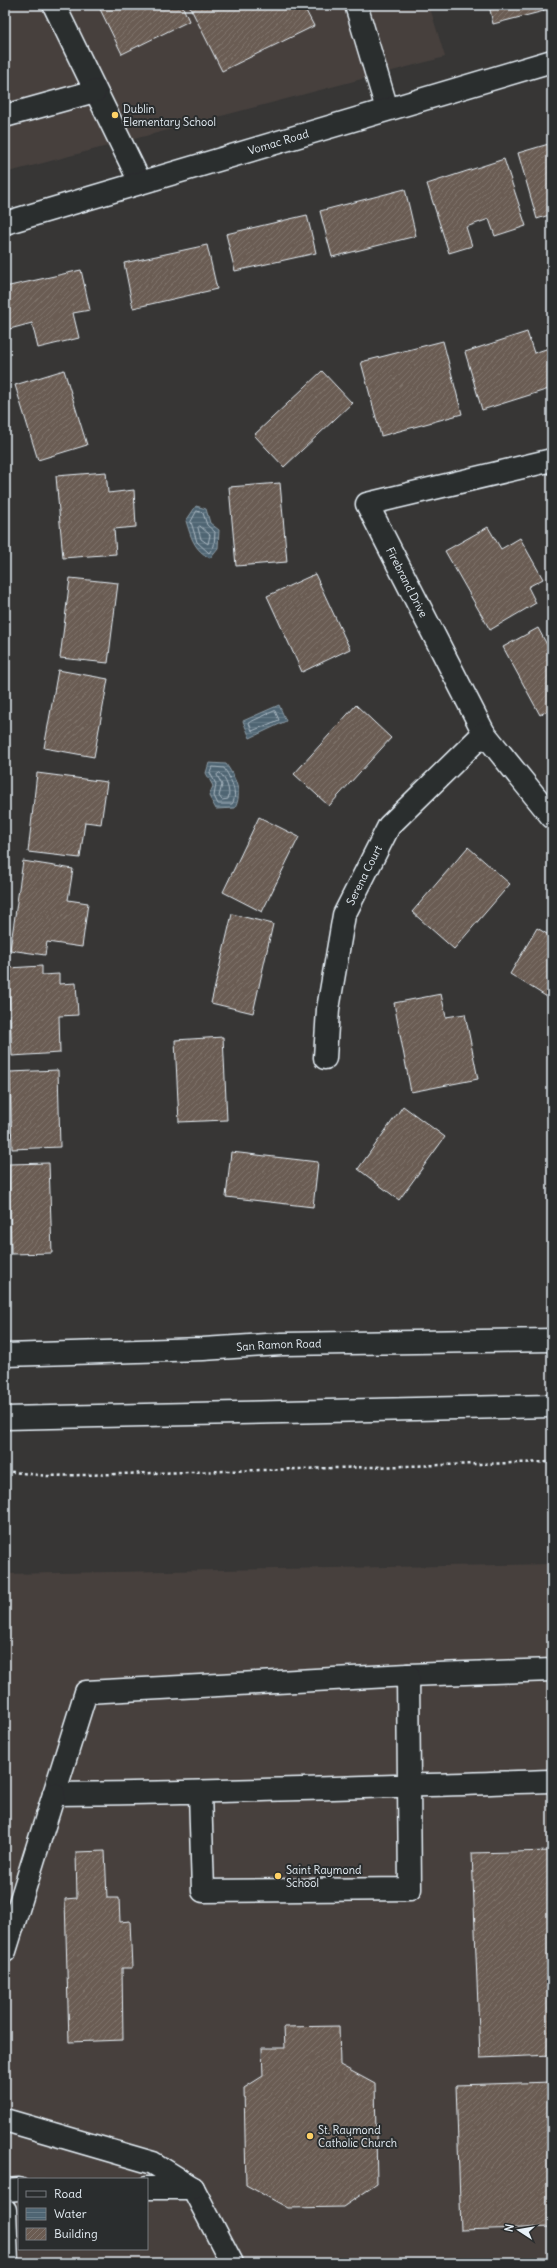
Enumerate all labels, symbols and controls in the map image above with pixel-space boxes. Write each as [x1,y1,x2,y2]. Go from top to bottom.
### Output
place label: Dublin Elementary School [123,102,216,129]
marker: Dublin Elementary School [110,110,120,120]
street label: Vomac Road [246,126,311,158]
street label: Firebrand Drive [383,545,431,620]
street label: Serena Court [343,843,385,908]
street label: San Ramon Road [236,1336,322,1354]
place label: Saint Raymond School [286,1863,362,1890]
marker: Saint Raymond School [273,1871,283,1881]
place label: St. Raymond Catholic Church [318,2123,397,2150]
marker: St. Raymond Catholic Church [305,2131,315,2141]
legend [18,2178,148,2250]
text: Road [54,2186,82,2201]
text: Water [54,2206,87,2221]
north arrow [499,2210,539,2250]
text: N [502,2223,517,2233]
text: Building [54,2226,98,2241]

